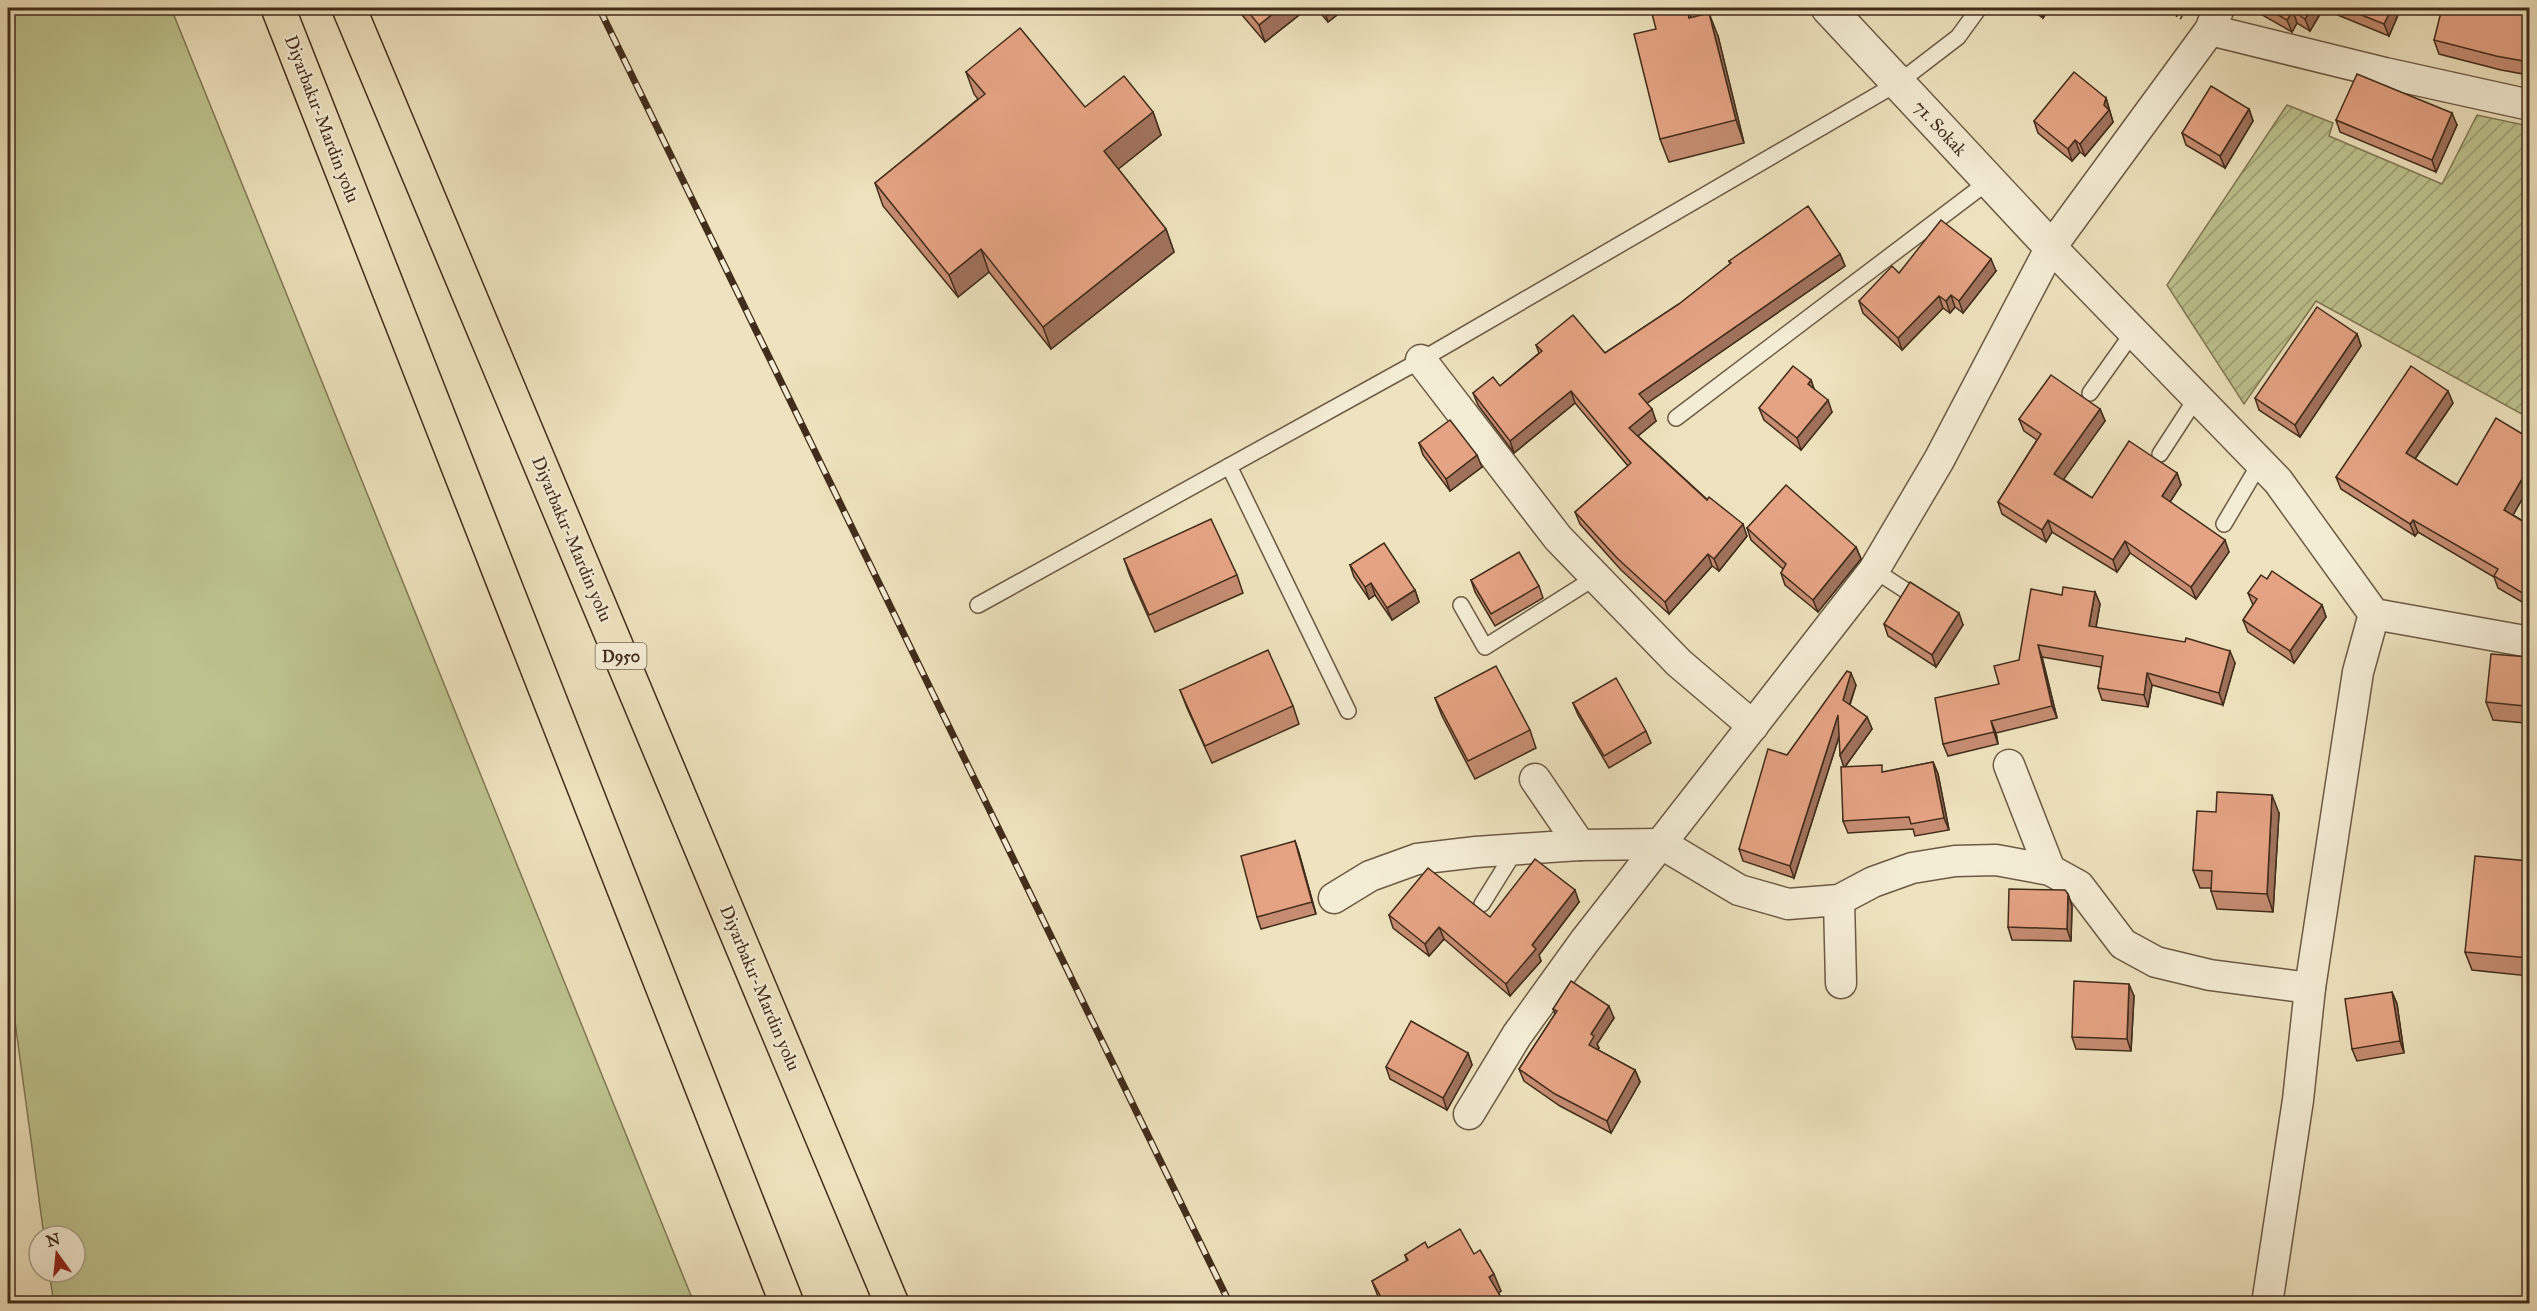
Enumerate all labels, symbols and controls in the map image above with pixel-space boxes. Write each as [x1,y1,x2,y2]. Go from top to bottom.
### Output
street label: Diyarbakır-Mardin yolu [280,32,364,206]
street label: 71. Sokak [1909,96,1972,161]
street label: Diyarbakır-Mardin yolu [527,453,617,625]
road number: D950 [596,643,646,669]
street label: Diyarbakır-Mardin yolu [715,902,805,1074]
north arrow [27,1224,87,1284]
text: N [44,1229,63,1251]

